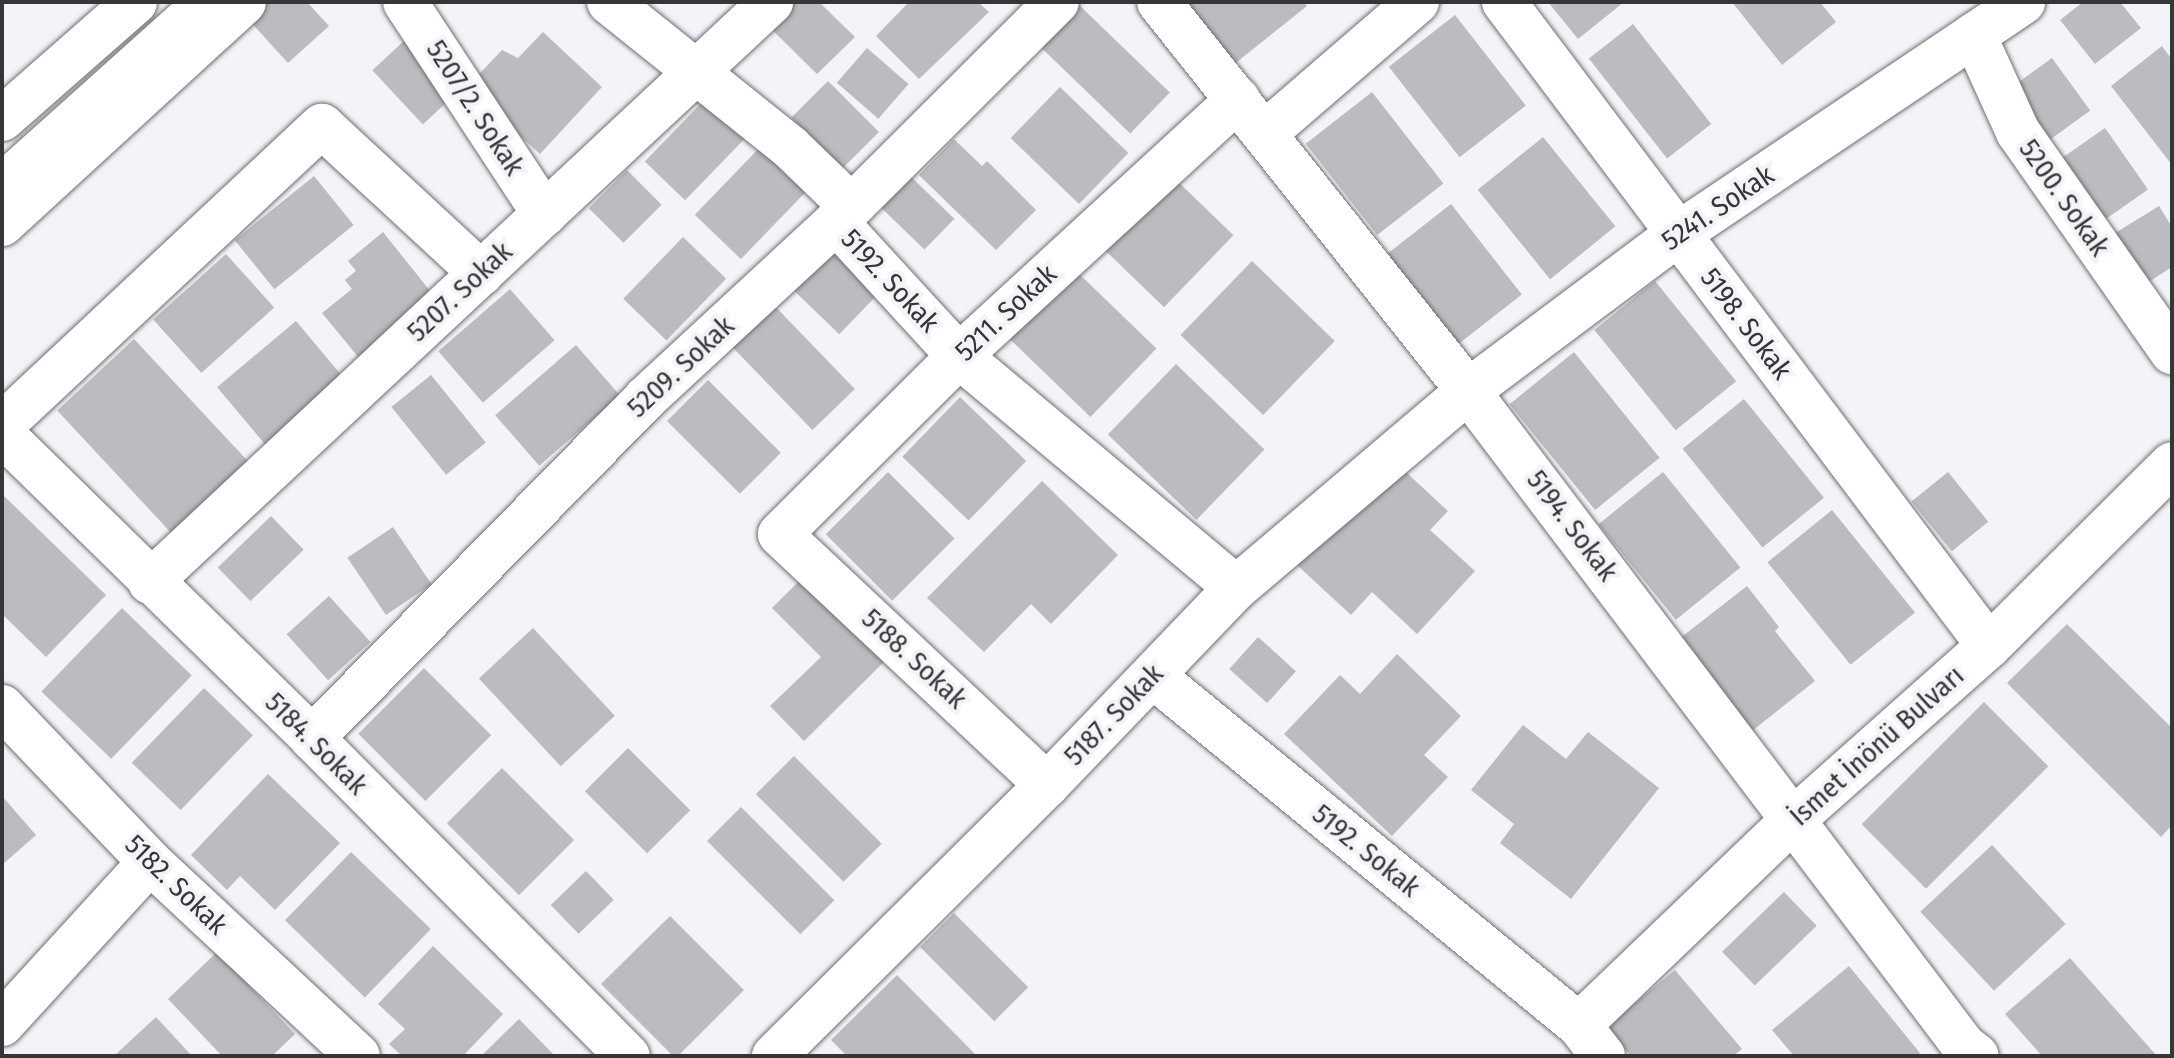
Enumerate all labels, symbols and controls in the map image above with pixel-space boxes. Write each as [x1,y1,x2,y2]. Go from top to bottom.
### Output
street label: 5207/2. Sokak [419,34,531,182]
street label: 5200. Sokak [2012,133,2116,263]
street label: 5241. Sokak [1656,158,1780,258]
street label: 5192. Sokak [834,223,946,339]
street label: 5207. Sokak [401,235,519,349]
street label: 5211. Sokak [948,258,1064,368]
street label: 5198. Sokak [1693,262,1799,386]
street label: 5209. Sokak [621,309,741,425]
street label: 5194. Sokak [1520,464,1624,588]
street label: 5188. Sokak [855,602,973,716]
street label: 5187. Sokak [1057,657,1171,773]
street label: İsmet İnönü Bulvarı [1783,659,1971,833]
street label: 5184. Sokak [258,686,374,802]
street label: 5192. Sokak [1306,798,1426,904]
street label: 5182. Sokak [118,828,234,942]

